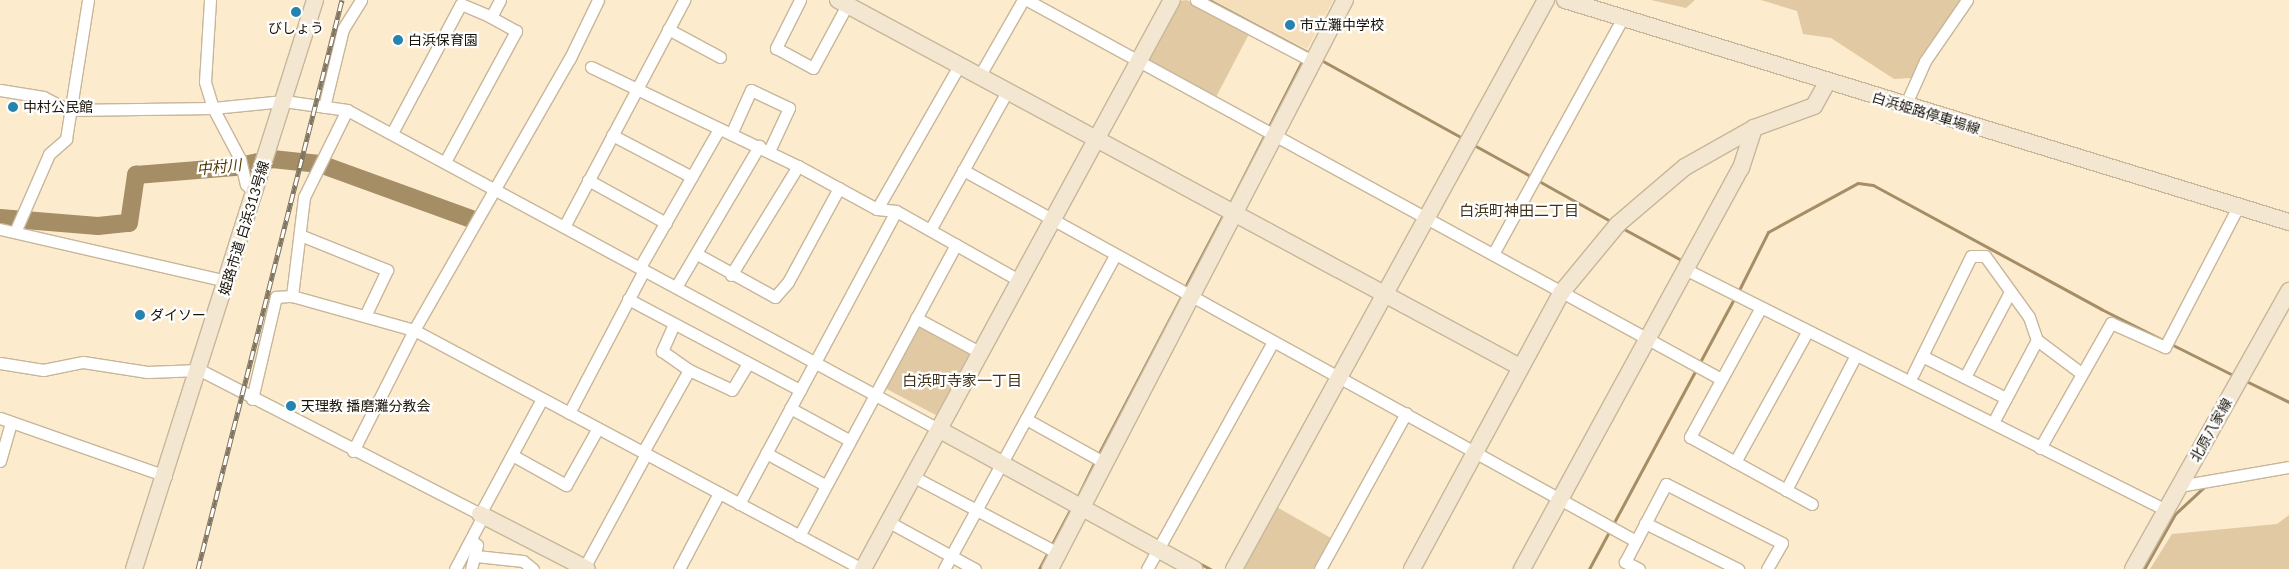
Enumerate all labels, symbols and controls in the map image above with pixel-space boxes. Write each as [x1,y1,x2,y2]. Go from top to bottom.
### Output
marker: びしょう [290,6,302,18]
place label: 市立灘中学校 [1300,17,1384,33]
marker: 市立灘中学校 [1284,19,1296,31]
place label: びしょう [268,20,324,36]
place label: 白浜保育園 [408,32,478,48]
marker: 白浜保育園 [392,34,404,46]
street label: 白浜姫路停車場線 [1870,89,1982,137]
place label: 中村公民館 [23,99,93,115]
marker: 中村公民館 [7,101,19,113]
water label: 中村川 [196,156,242,178]
street label: 姫路市道 白浜313号線 [216,159,272,297]
district label: 白浜町神田二丁目 [1459,202,1579,220]
place label: ダイソー [150,307,206,323]
marker: ダイソー [134,309,146,321]
district label: 白浜町寺家一丁目 [902,372,1022,390]
street label: 北原八家線 [2187,395,2235,465]
place label: 天理教 播磨灘分教会 [301,398,431,414]
marker: 天理教 播磨灘分教会 [285,400,297,412]

